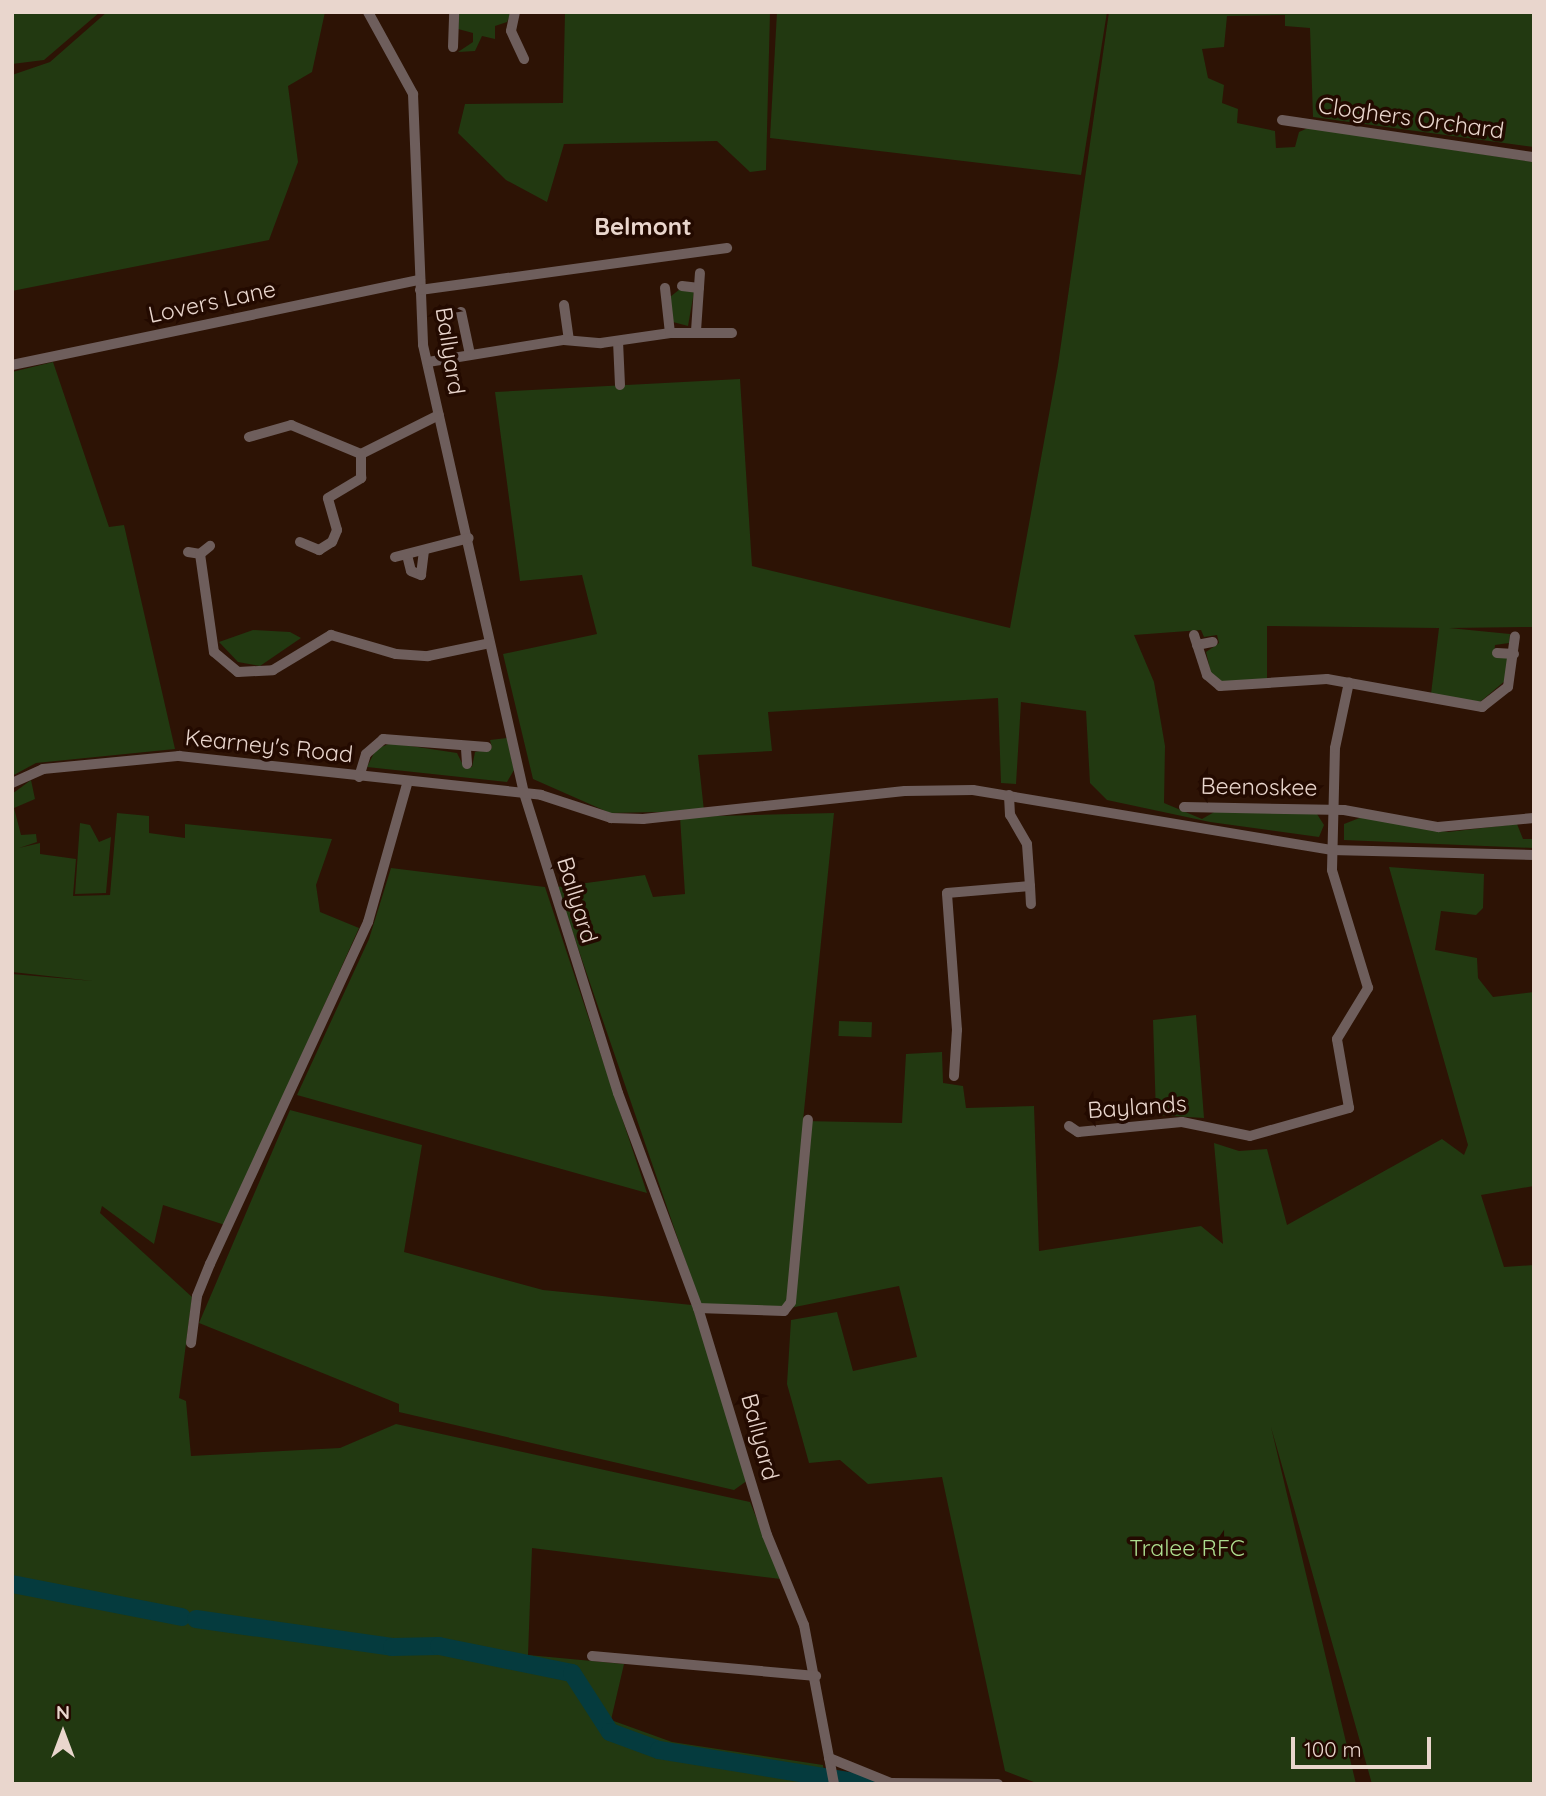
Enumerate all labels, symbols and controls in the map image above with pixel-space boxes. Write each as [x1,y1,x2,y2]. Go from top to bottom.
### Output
street label: Cloghers Orchard [1316,91,1506,145]
district label: Belmont [594,213,692,241]
street label: Lovers Lane [146,275,278,329]
street label: Ballyard [429,305,471,397]
street label: Kearney's Road [184,723,354,769]
street label: Beenoskee [1200,772,1318,802]
street label: Ballyard [551,854,603,946]
street label: Baylands [1087,1090,1187,1124]
street label: Ballyard [735,1391,785,1483]
park label: Tralee RFC [1129,1534,1245,1562]
north arrow [28,1698,98,1768]
text: N [56,1700,70,1724]
scale bar [1294,1722,1434,1766]
text: 100 m [1304,1736,1362,1762]

